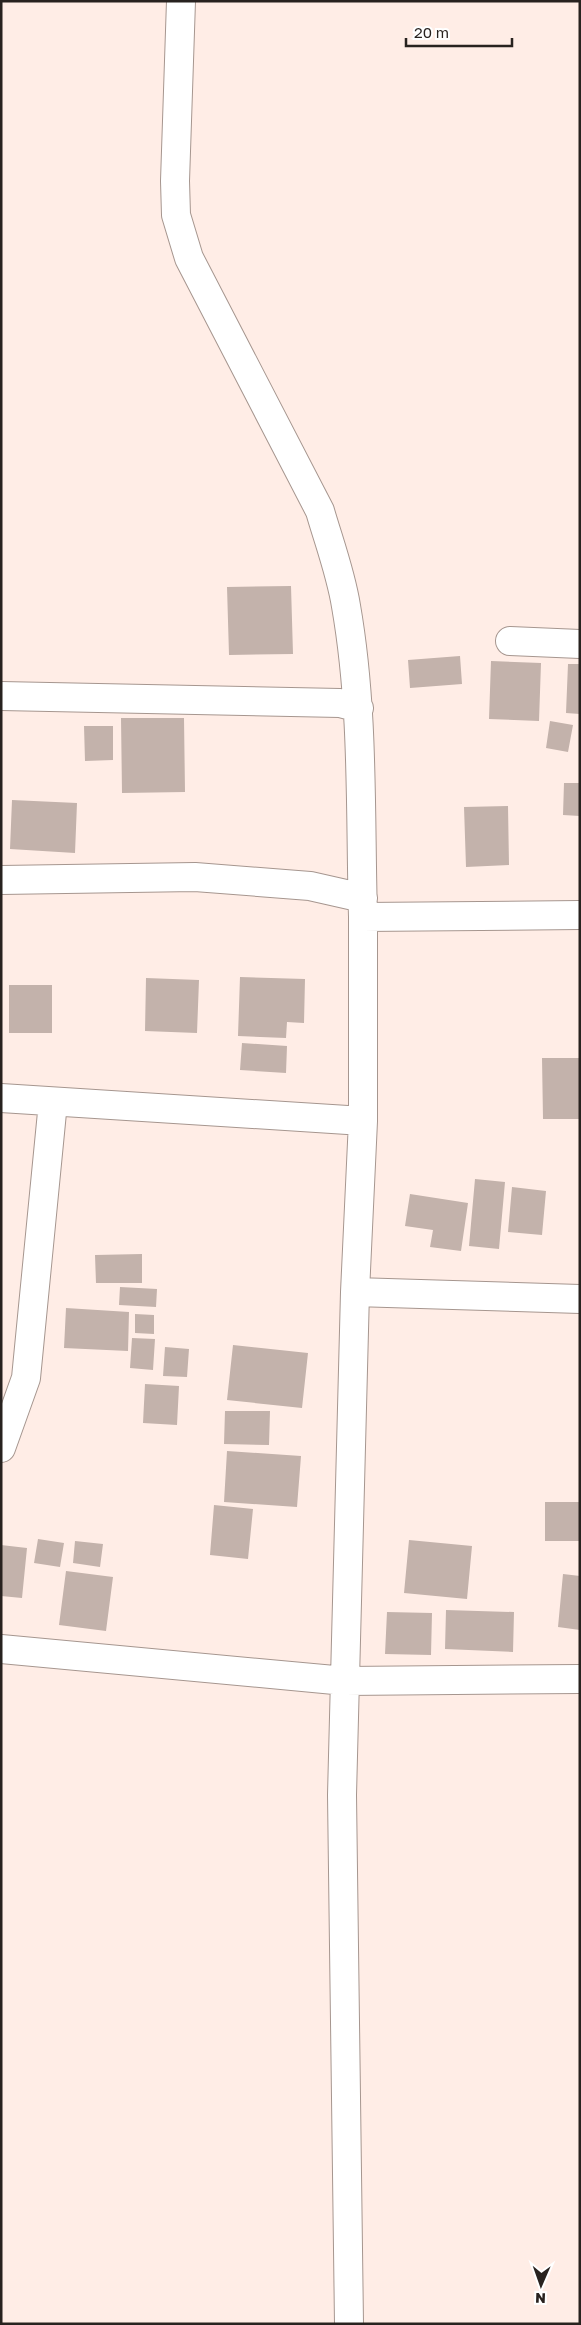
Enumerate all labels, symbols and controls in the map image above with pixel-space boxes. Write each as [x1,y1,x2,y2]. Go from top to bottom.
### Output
scale bar [406,15,512,47]
text: 20 m [414,23,449,41]
north arrow [516,2260,566,2310]
text: N [535,2290,546,2307]

